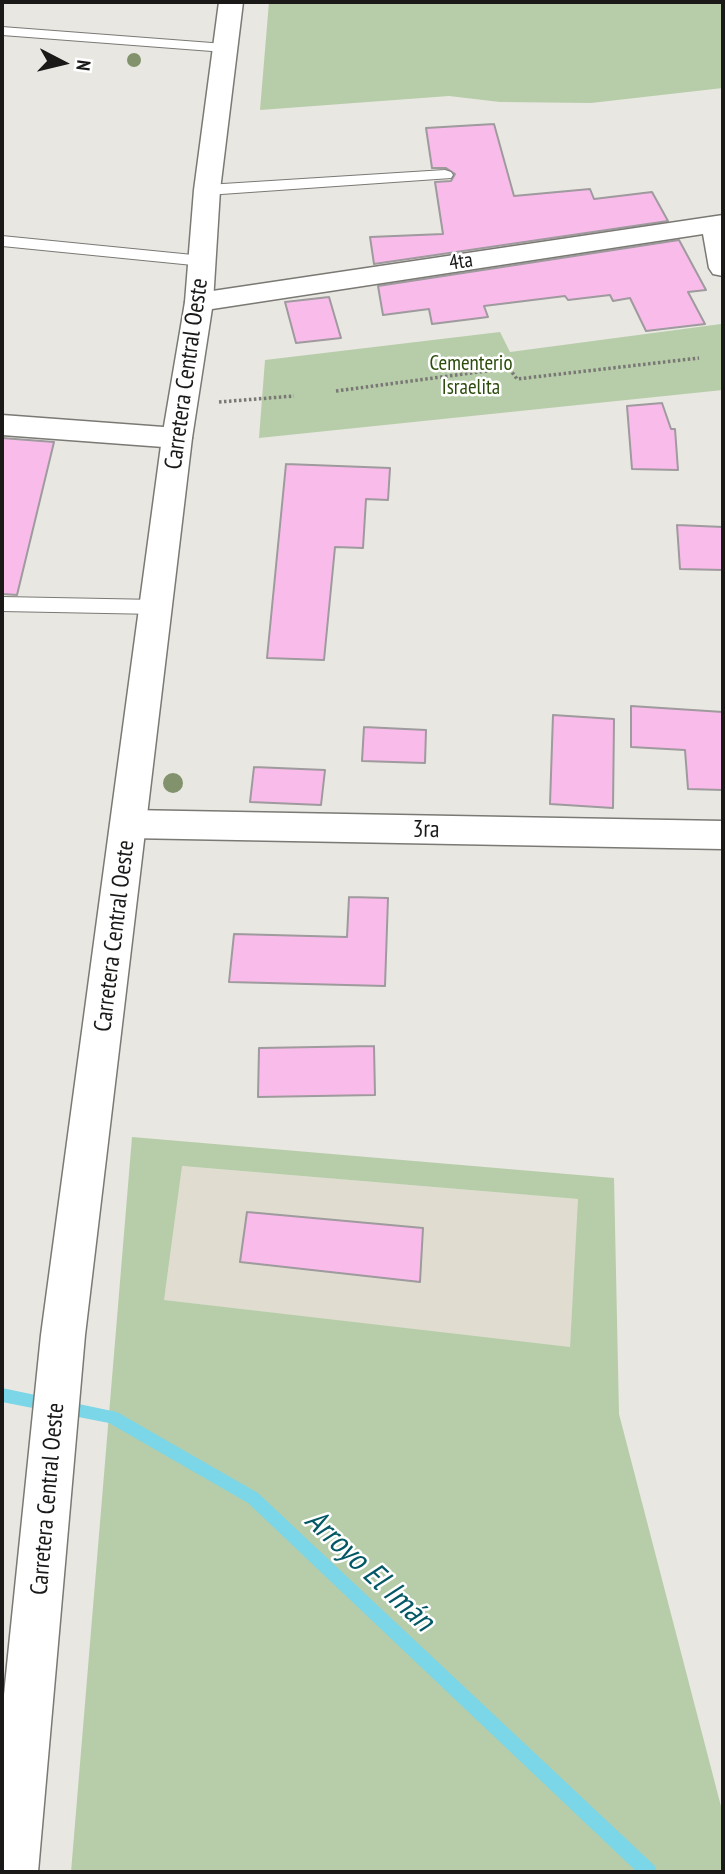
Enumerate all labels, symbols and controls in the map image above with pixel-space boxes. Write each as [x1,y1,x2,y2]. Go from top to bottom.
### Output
north arrow [28,28,98,98]
text: N [71,59,96,72]
street label: 4ta [447,248,475,276]
street label: Carretera Central Oeste [159,277,215,471]
park label: Cementerio Israelita [430,351,512,401]
street label: 3ra [412,815,440,845]
street label: Carretera Central Oeste [89,839,141,1033]
street label: Carretera Central Oeste [25,1402,71,1596]
water label: Arroyo El Imán [297,1502,441,1640]

